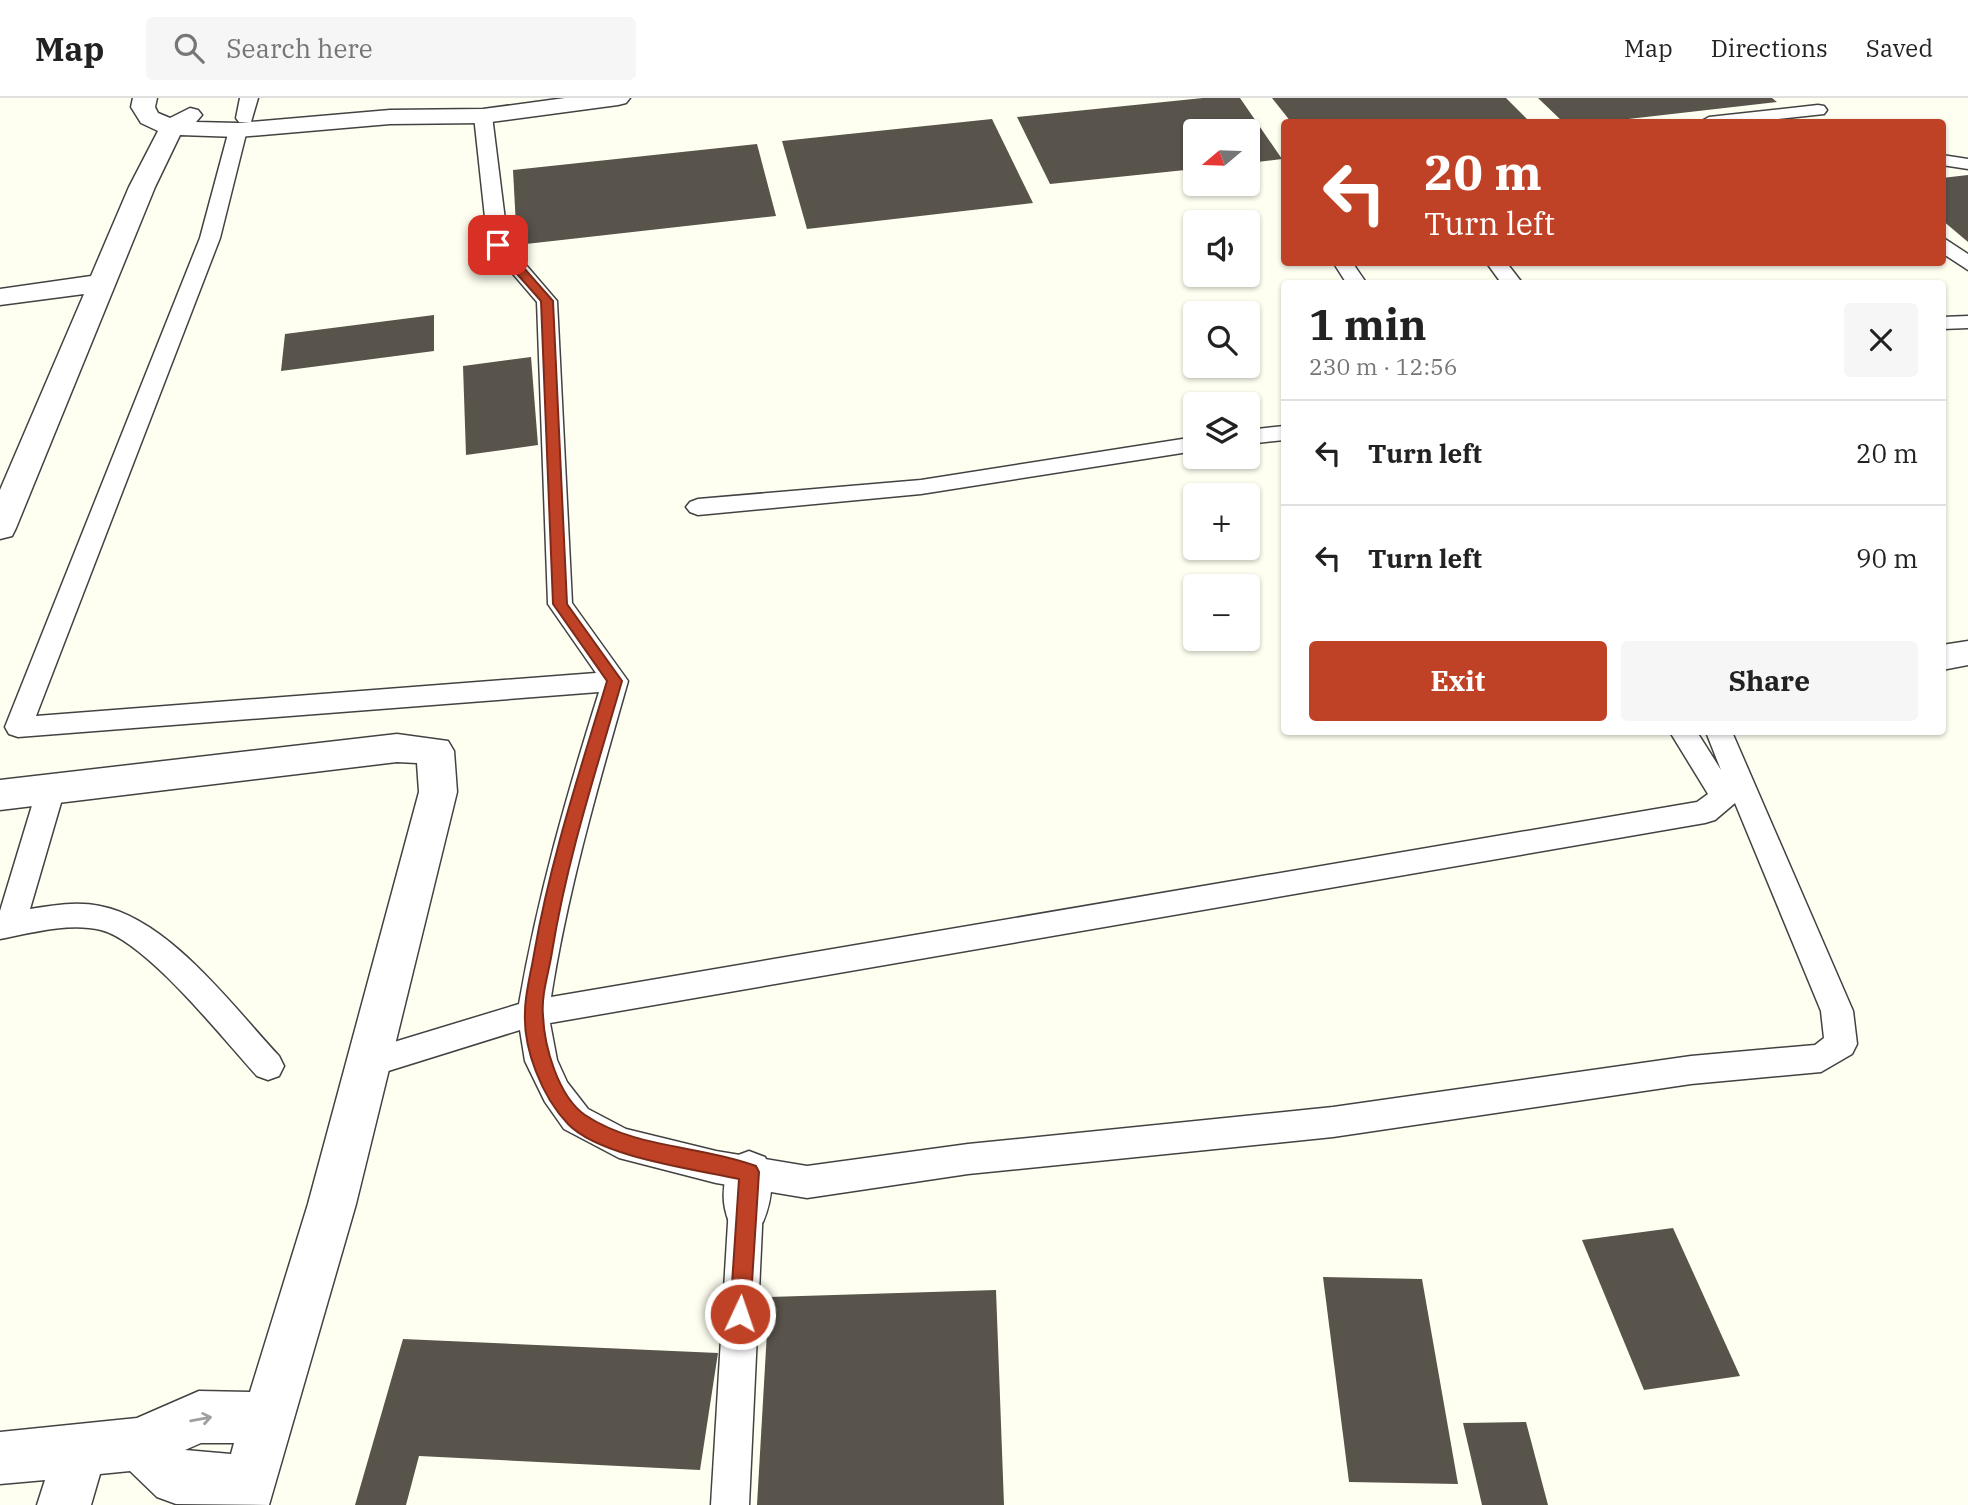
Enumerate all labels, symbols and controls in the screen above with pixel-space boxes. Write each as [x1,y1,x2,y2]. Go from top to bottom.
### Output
search box [146,17,636,80]
text: Map [35,27,104,70]
icon: search [170,29,208,67]
text: Search here [226,31,373,65]
text: Map [1624,32,1673,64]
text: Directions [1711,32,1828,64]
text: Saved [1866,32,1933,64]
north arrow [1183,119,1260,196]
map controls [1183,119,1260,651]
text: 20 m [1424,140,1542,203]
icon: left [1309,147,1400,238]
text: Turn left [1424,202,1555,244]
button: sound [1183,210,1260,287]
pin [468,215,528,275]
icon: arrive [479,226,517,264]
text: 1 min [1309,297,1427,352]
button: search [1183,301,1260,378]
button: close [1844,303,1918,377]
text: 230 m · 12:56 [1309,351,1458,381]
button: layers [1183,392,1260,469]
icon: left [1309,434,1347,472]
text: Turn left [1368,436,1482,470]
text: 20 m [1856,436,1918,470]
button: + [1183,483,1260,560]
icon: left [1309,539,1347,577]
text: Turn left [1368,541,1482,575]
text: 90 m [1856,541,1918,575]
button: − [1183,574,1260,651]
button: Exit [1309,641,1607,721]
button: Share [1621,641,1918,721]
position arrow [703,1277,777,1351]
one-way arrow [189,1412,212,1425]

